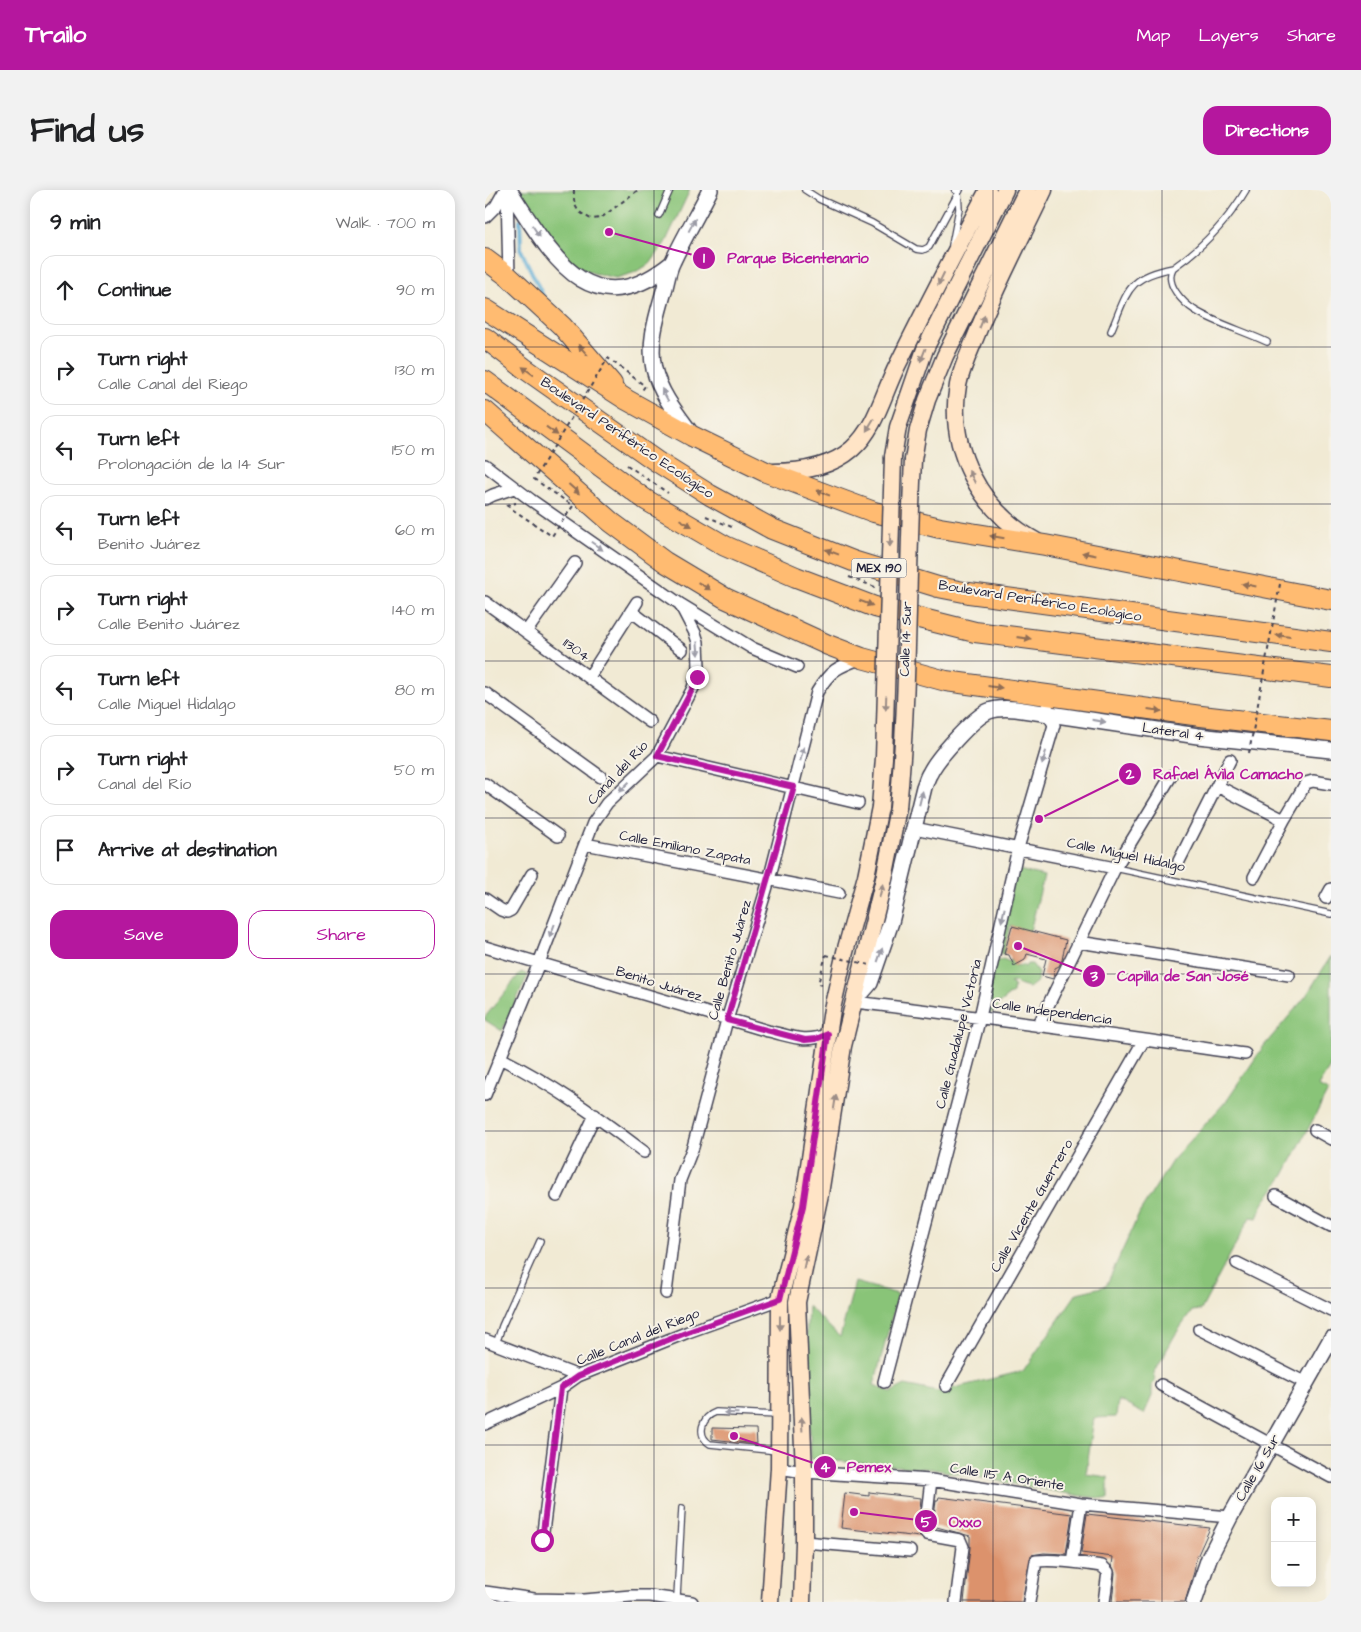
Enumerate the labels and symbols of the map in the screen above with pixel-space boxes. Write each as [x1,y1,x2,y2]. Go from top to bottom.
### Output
one-way arrow [687,218,696,232]
one-way arrow [531,224,541,238]
callout: Parque Bicentenario [692,243,878,273]
text: 1 [703,248,705,269]
text: Parque Bicentenario [727,248,869,269]
one-way arrow [937,272,945,286]
one-way arrow [978,315,986,329]
one-way arrow [578,344,589,357]
one-way arrow [919,348,927,363]
one-way arrow [521,366,535,376]
street label: Boulevard Periférico Ecológico [536,372,718,504]
one-way arrow [661,389,670,402]
one-way arrow [865,419,874,432]
one-way arrow [545,425,558,436]
one-way arrow [968,470,976,485]
one-way arrow [567,484,580,495]
one-way arrow [815,489,830,497]
one-way arrow [679,519,692,528]
one-way arrow [886,533,894,549]
one-way arrow [988,533,1004,541]
one-way arrow [590,541,603,551]
one-way arrow [824,548,839,556]
one-way arrow [1081,549,1097,557]
road number: MEX 190 [851,558,907,578]
street label: Boulevard Periférico Ecológico [937,575,1143,627]
one-way arrow [698,581,711,590]
one-way arrow [1241,581,1256,589]
one-way arrow [859,600,873,608]
street label: Calle 14 Sur [895,601,917,677]
one-way arrow [1274,631,1290,639]
street label: 11304 [558,633,594,667]
one-way arrow [1016,634,1032,642]
one-way arrow [694,641,702,657]
route end [686,666,709,689]
one-way arrow [987,683,1003,691]
one-way arrow [881,695,889,711]
one-way arrow [1148,706,1164,714]
one-way arrow [1091,717,1107,725]
street label: Lateral 4 [1141,718,1206,746]
street label: Canal del Río [583,736,653,810]
one-way arrow [798,747,806,762]
one-way arrow [1040,750,1048,766]
callout: Rafael Ávila Camacho [1118,759,1312,789]
text: 2 [1125,764,1135,785]
text: Rafael Ávila Camacho [1153,764,1304,785]
one-way arrow [618,781,630,793]
one-way arrow [917,790,925,805]
street label: Calle Emiliano Zapata [617,825,753,871]
street label: Calle Miguel Hidalgo [1065,833,1187,877]
one-way arrow [877,883,885,898]
street label: Calle Benito Juárez [703,897,757,1022]
one-way arrow [999,908,1007,923]
one-way arrow [548,923,555,938]
one-way arrow [876,947,884,962]
street label: Calle Guadalupe Victoria [931,957,987,1111]
street label: Benito Juárez [613,961,705,1007]
callout: Capilla de San José [1082,961,1259,991]
text: 3 [1089,966,1098,987]
text: Capilla de San José [1117,966,1249,987]
street label: Calle Independencia [991,994,1113,1030]
one-way arrow [831,1094,839,1110]
street label: Calle Vicente Guerrero [986,1136,1078,1276]
one-way arrow [802,1254,810,1270]
street label: Calle Canal del Riego [574,1303,703,1371]
one-way arrow [776,1315,784,1331]
one-way arrow [723,1409,739,1417]
one-way arrow [798,1415,806,1431]
street label: Calle 16 Sur [1231,1430,1285,1505]
callout: Pemex [812,1452,902,1482]
text: 4 [820,1457,831,1478]
text: Pemex [847,1457,892,1478]
street label: Calle 115 A Oriente [948,1458,1066,1496]
callout: Oxxo [914,1506,992,1536]
text: 5 [921,1512,932,1533]
text: Oxxo [949,1512,982,1533]
route start [531,1529,554,1552]

